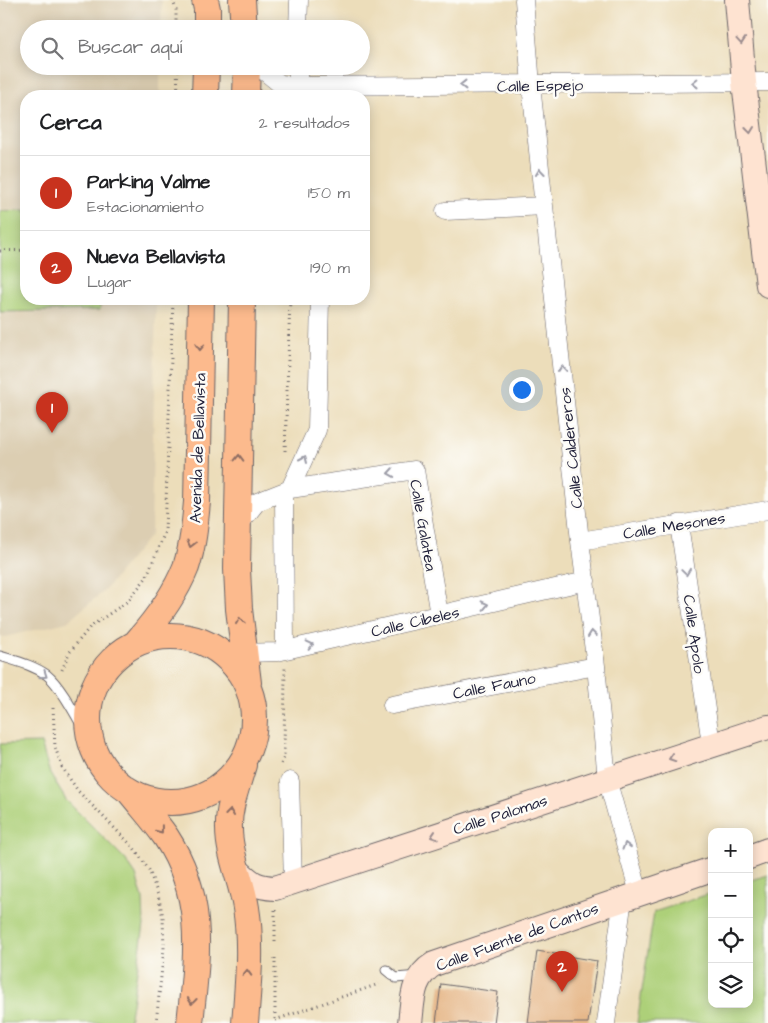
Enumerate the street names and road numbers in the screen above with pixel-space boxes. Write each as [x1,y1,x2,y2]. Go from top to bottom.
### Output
street label: Calle Espejo [497,74,583,98]
street label: Avenida de Bellavista [184,373,212,523]
street label: Calle Caldereros [554,386,588,510]
street label: Calle Galatea [404,478,442,573]
street label: Calle Mesones [621,507,727,545]
street label: Calle Apolo [678,593,710,675]
street label: Calle Cibeles [369,601,462,643]
street label: Calle Fauno [451,667,537,705]
street label: Calle Palomas [450,789,550,841]
street label: Calle Fuente de Cantos [433,897,602,977]

